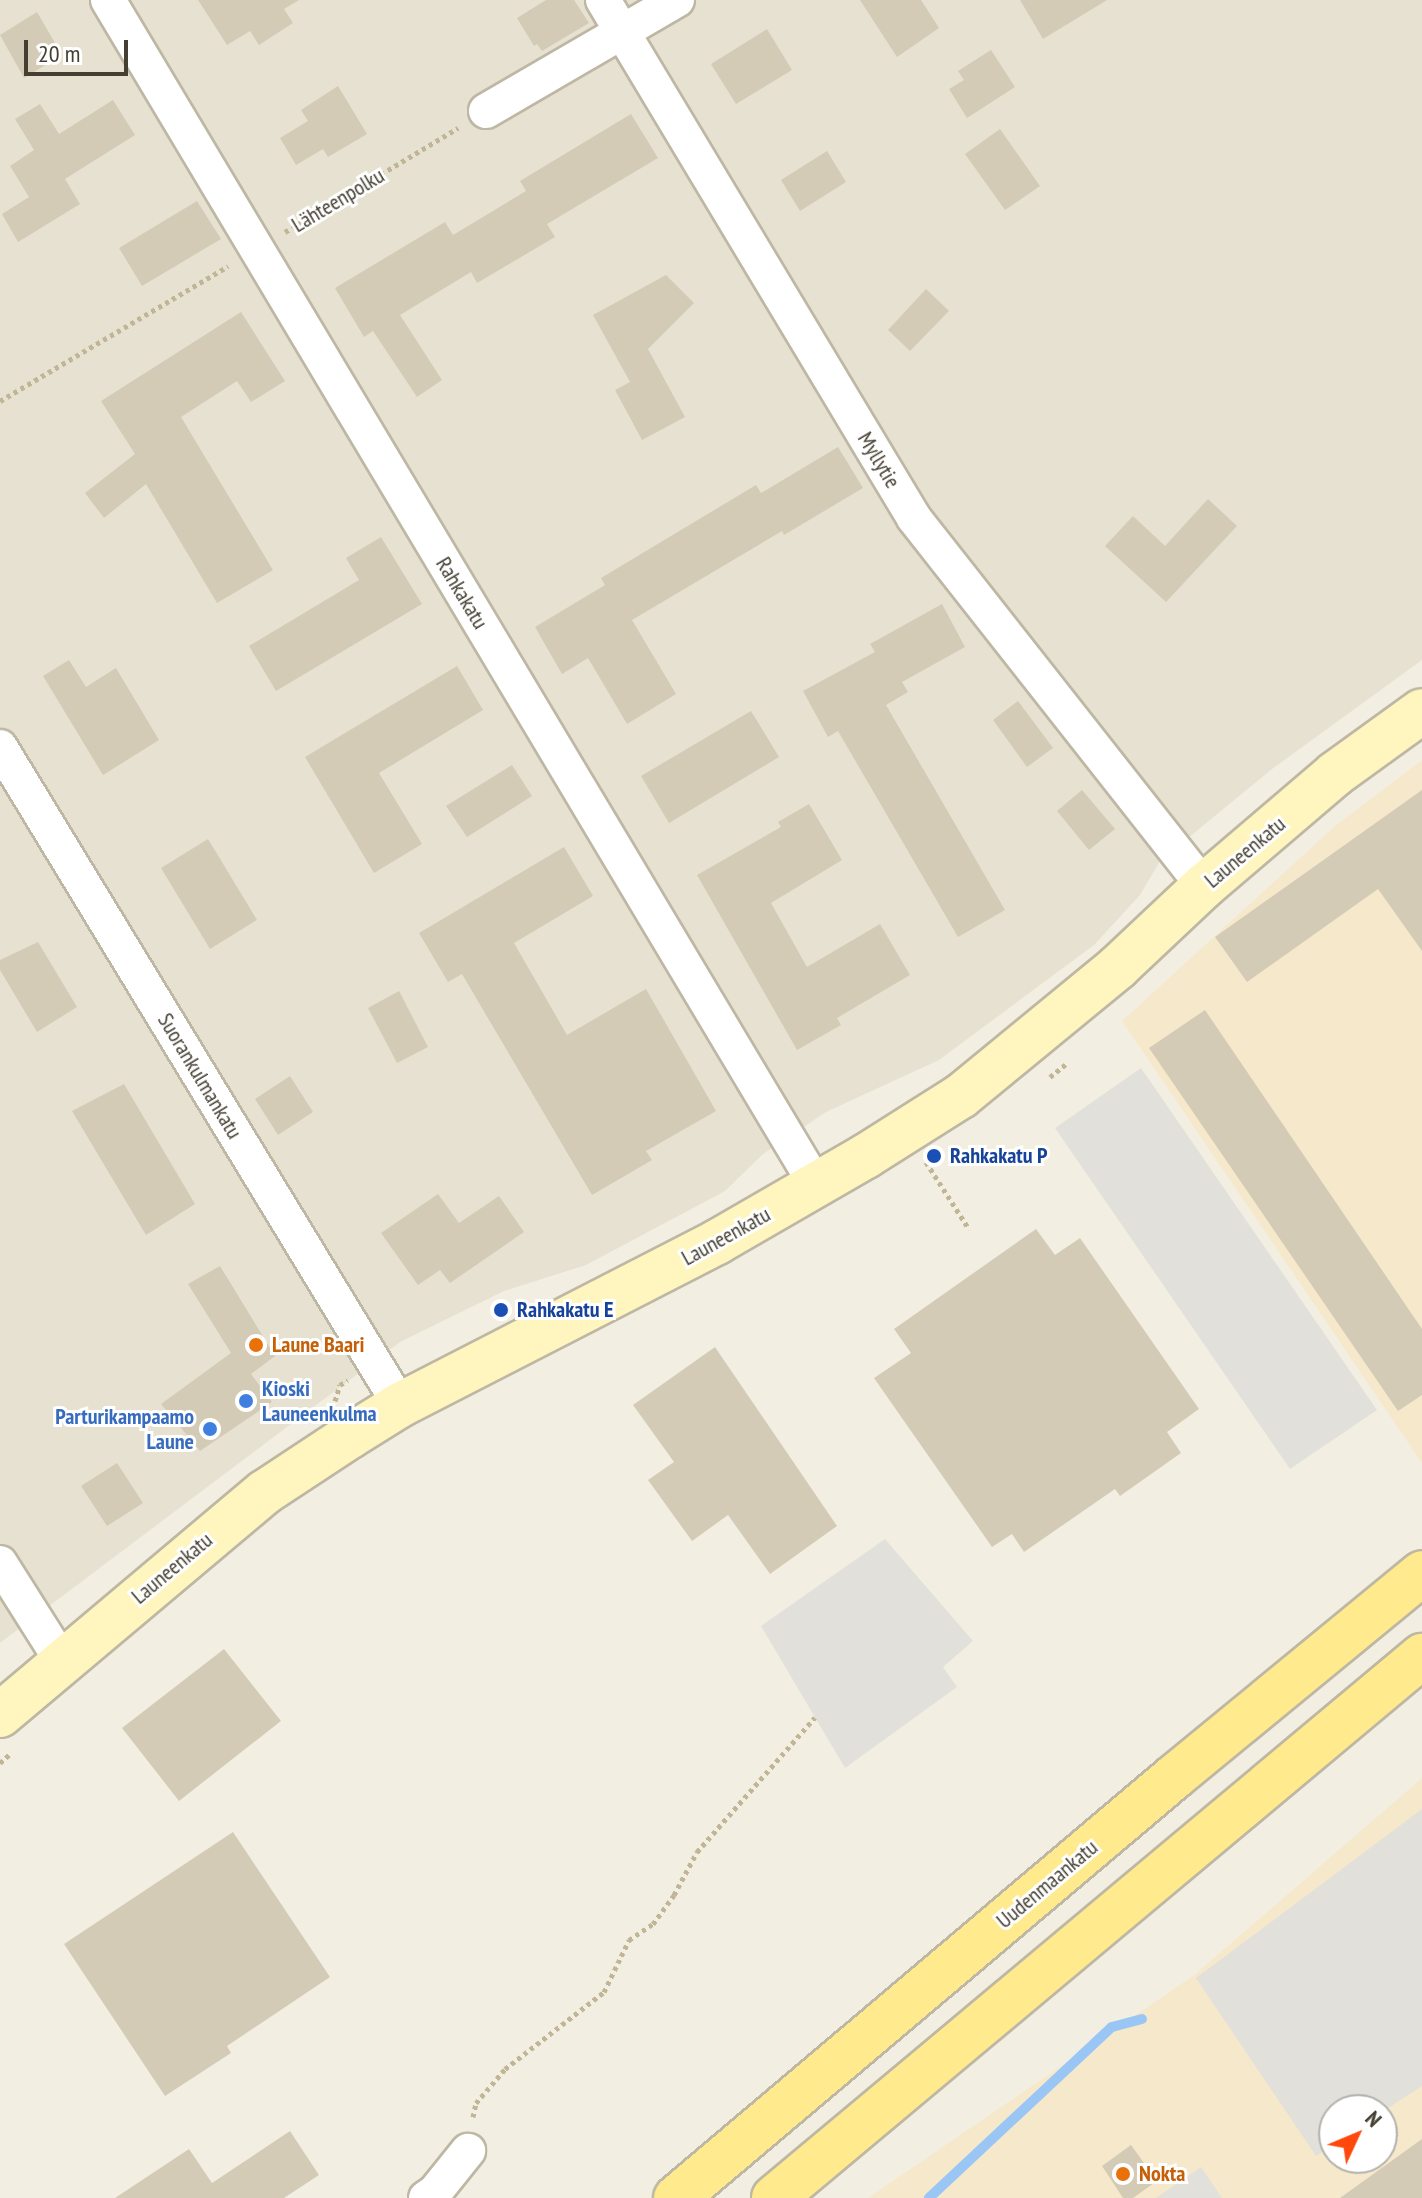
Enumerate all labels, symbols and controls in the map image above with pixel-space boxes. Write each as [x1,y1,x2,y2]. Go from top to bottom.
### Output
scale bar [28,24,132,74]
text: 20 m [38,38,80,69]
street label: Lähteenpolku [287,162,389,238]
street label: Myllytie [852,427,906,493]
street label: Rahkakatu [430,552,494,634]
street label: Launeenkatu [1199,811,1291,893]
street label: Suorankulmankatu [152,1008,248,1144]
place label: Rahkakatu P [950,1143,1048,1169]
marker: Rahkakatu P [925,1147,943,1165]
street label: Launeenkatu [677,1201,775,1271]
place label: Rahkakatu E [517,1297,614,1323]
marker: Rahkakatu E [492,1301,510,1319]
place label: Laune Baari [272,1332,364,1358]
marker: Laune Baari [247,1336,265,1354]
place label: Kioski Launeenkulma [262,1375,377,1426]
marker: Kioski Launeenkulma [237,1392,255,1410]
place label: Parturikampaamo Laune [55,1403,194,1454]
marker: Parturikampaamo Laune [201,1420,219,1438]
street label: Launeenkatu [126,1527,218,1609]
street label: Uudenmaankatu [991,1834,1103,1934]
north arrow [1318,2094,1398,2174]
text: N [1360,2105,1388,2133]
place label: Nokta [1139,2161,1185,2187]
marker: Nokta [1114,2165,1132,2183]

